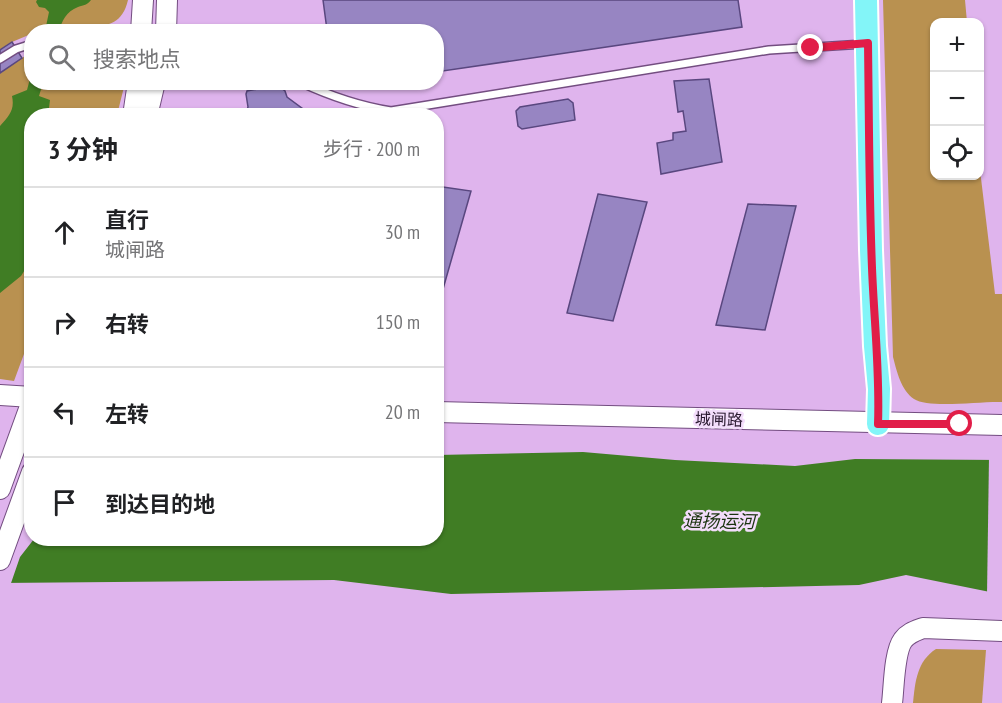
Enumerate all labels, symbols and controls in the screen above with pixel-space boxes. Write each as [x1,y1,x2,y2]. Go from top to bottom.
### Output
map controls [930,18,984,180]
button: + [930,18,984,72]
search box [24,24,444,90]
route end [797,34,823,60]
icon: search [45,41,78,74]
text: 搜索地点 [93,45,181,73]
button: − [930,72,984,126]
button: locate [930,126,984,180]
text: 3 分钟 [48,133,118,166]
text: 步行 · 200 m [323,136,420,162]
text: 直行 [105,206,149,234]
icon: ahead [48,216,81,249]
text: 30 m [385,219,420,245]
text: 城闸路 [105,237,165,263]
icon: right [48,306,81,339]
text: 150 m [376,309,420,335]
text: 右转 [105,310,149,338]
icon: left [48,396,81,429]
text: 20 m [385,399,420,425]
text: 左转 [105,400,149,428]
street label: 城闸路 [695,408,743,430]
route start [946,410,972,436]
icon: arrive [48,486,81,519]
text: 到达目的地 [105,490,215,518]
water label: 通扬运河 [683,509,758,533]

